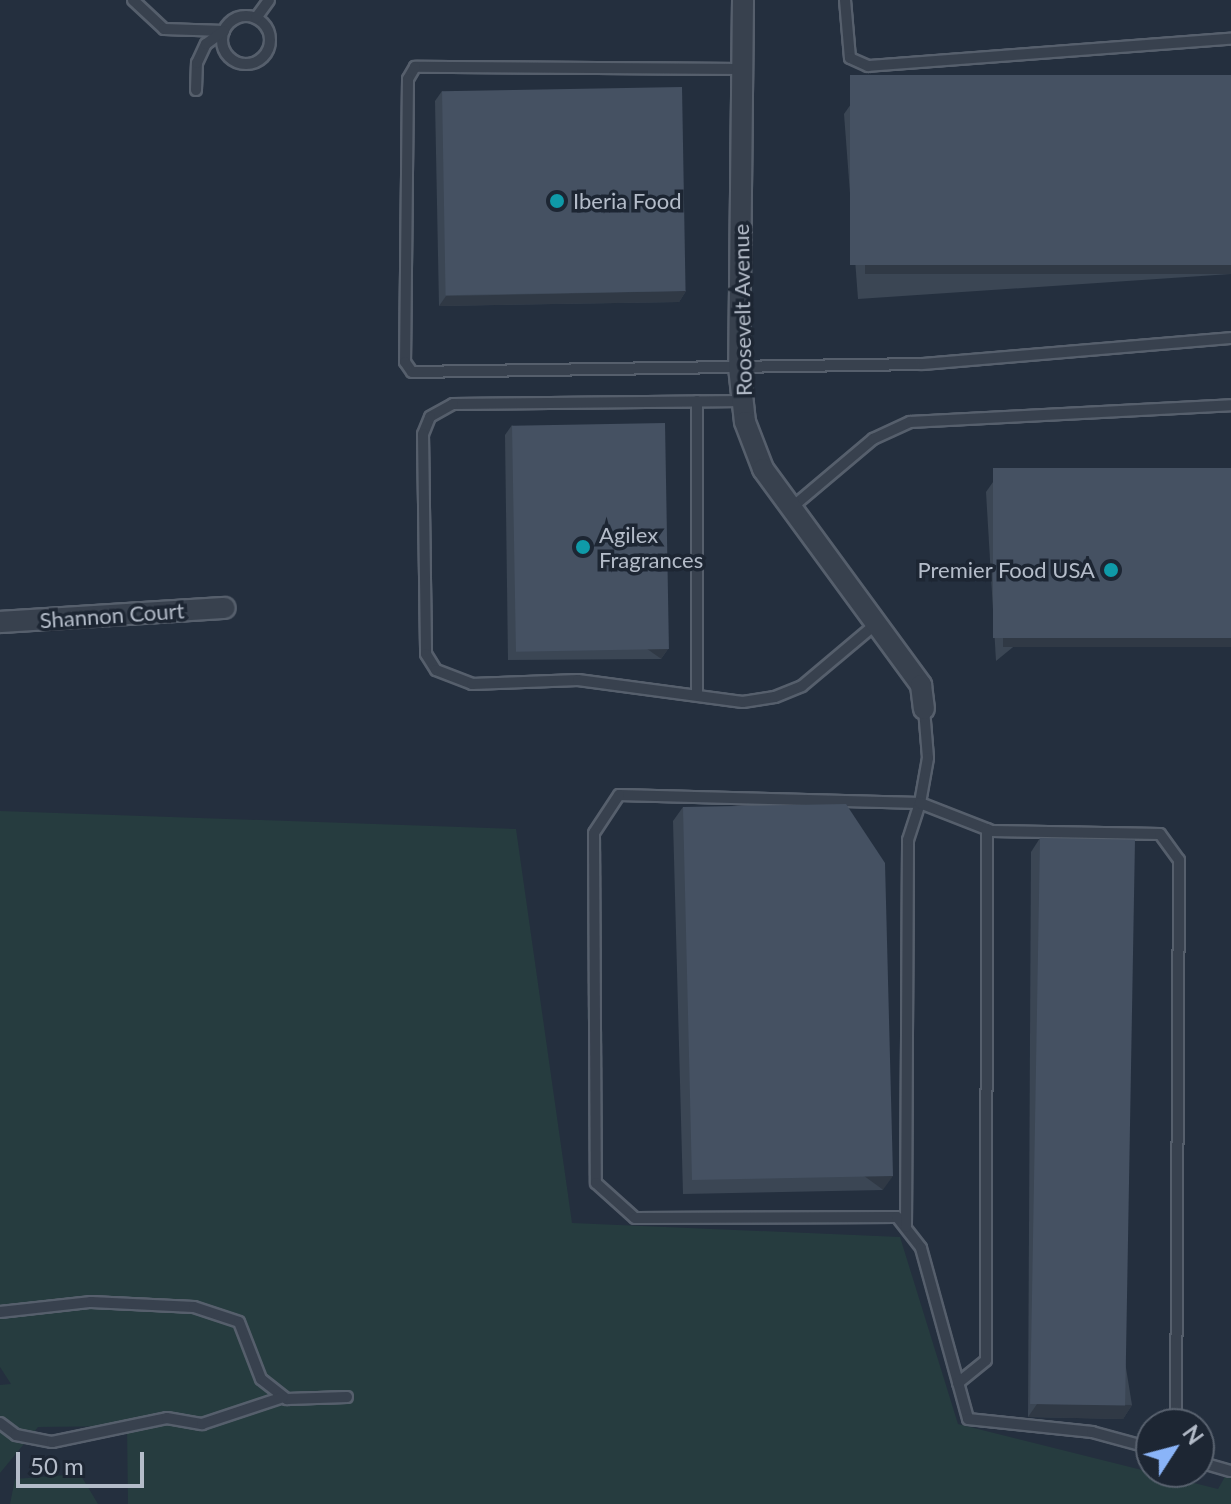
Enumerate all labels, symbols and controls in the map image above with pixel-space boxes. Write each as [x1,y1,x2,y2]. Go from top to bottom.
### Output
place label: Iberia Food [573,188,682,214]
marker: Iberia Food [548,192,566,210]
street label: Roosevelt Avenue [727,223,757,397]
place label: Agilex Fragrances [599,521,703,572]
marker: Agilex Fragrances [574,538,592,556]
place label: Premier Food USA [917,557,1095,583]
marker: Premier Food USA [1102,561,1120,579]
street label: Shannon Court [39,597,185,633]
north arrow [1135,1408,1215,1488]
text: N [1177,1420,1209,1450]
scale bar [20,1436,148,1486]
text: 50 m [30,1451,84,1480]

